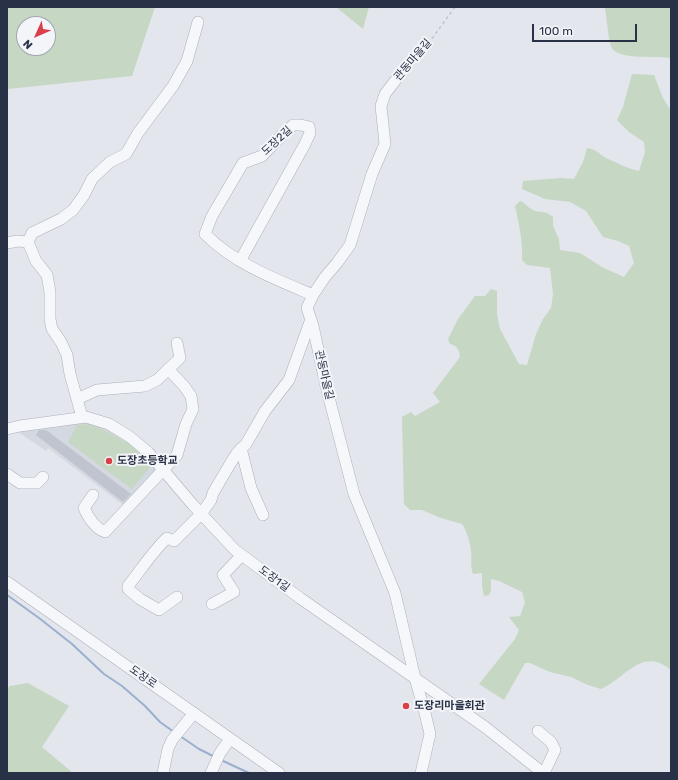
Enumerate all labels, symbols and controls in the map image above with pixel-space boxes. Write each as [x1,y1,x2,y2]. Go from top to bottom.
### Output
north arrow [16,16,56,56]
scale bar [534,16,639,42]
text: 100 m [539,24,573,38]
text: N [20,37,35,52]
street label: 관동마을길 [391,37,435,83]
street label: 도장2길 [259,124,295,158]
street label: 관동마을길 [312,349,336,401]
place label: 도장초등학교 [117,454,178,468]
marker: 도장초등학교 [104,456,114,466]
street label: 도장1길 [256,563,292,595]
street label: 도장로 [127,663,159,691]
place label: 도장리마을회관 [414,699,485,713]
marker: 도장리마을회관 [401,701,411,711]

